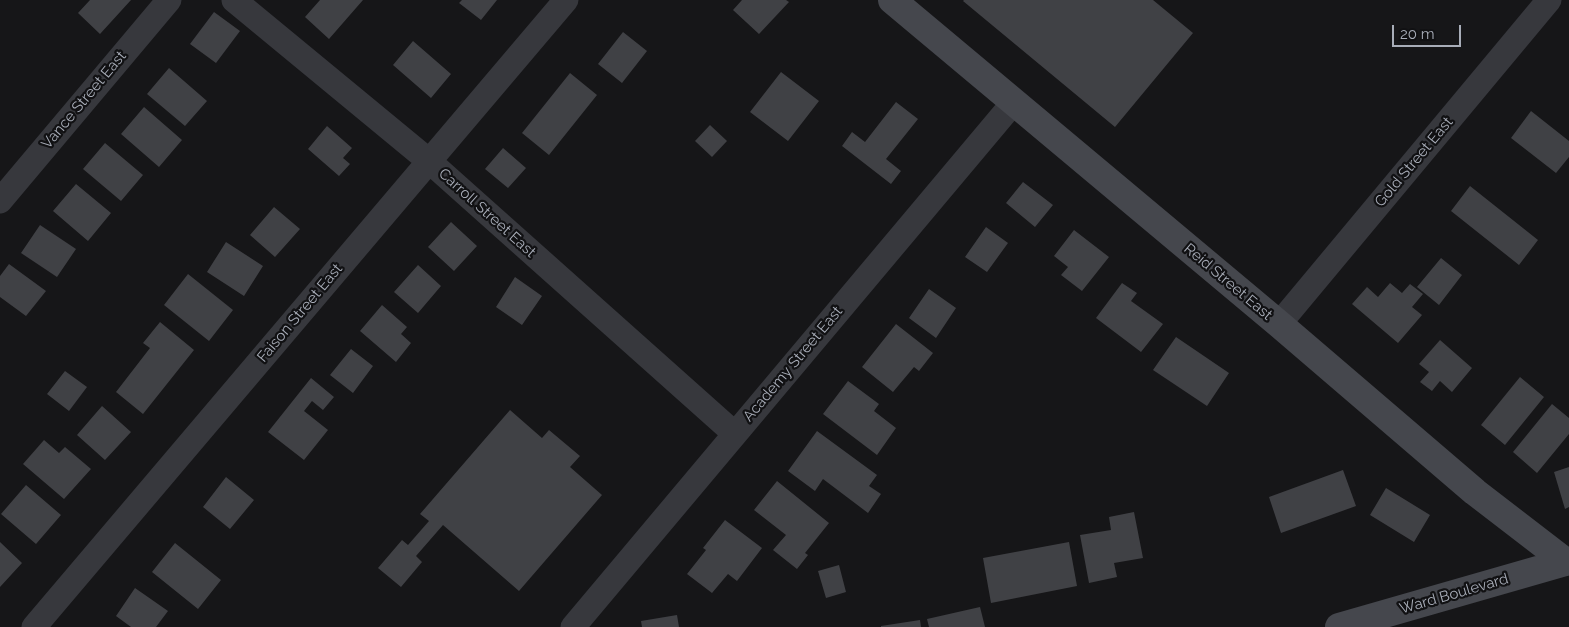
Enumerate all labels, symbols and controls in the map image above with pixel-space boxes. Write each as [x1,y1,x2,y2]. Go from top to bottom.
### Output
scale bar [1394,15,1463,47]
text: 20 m [1400,25,1435,43]
street label: Vance Street East [38,47,130,153]
street label: Gold Street East [1371,113,1457,211]
street label: Carroll Street East [435,165,539,261]
street label: Reid Street East [1180,240,1276,324]
street label: Faison Street East [254,260,346,366]
street label: Academy Street East [740,303,846,425]
street label: Ward Boulevard [1398,570,1510,618]

